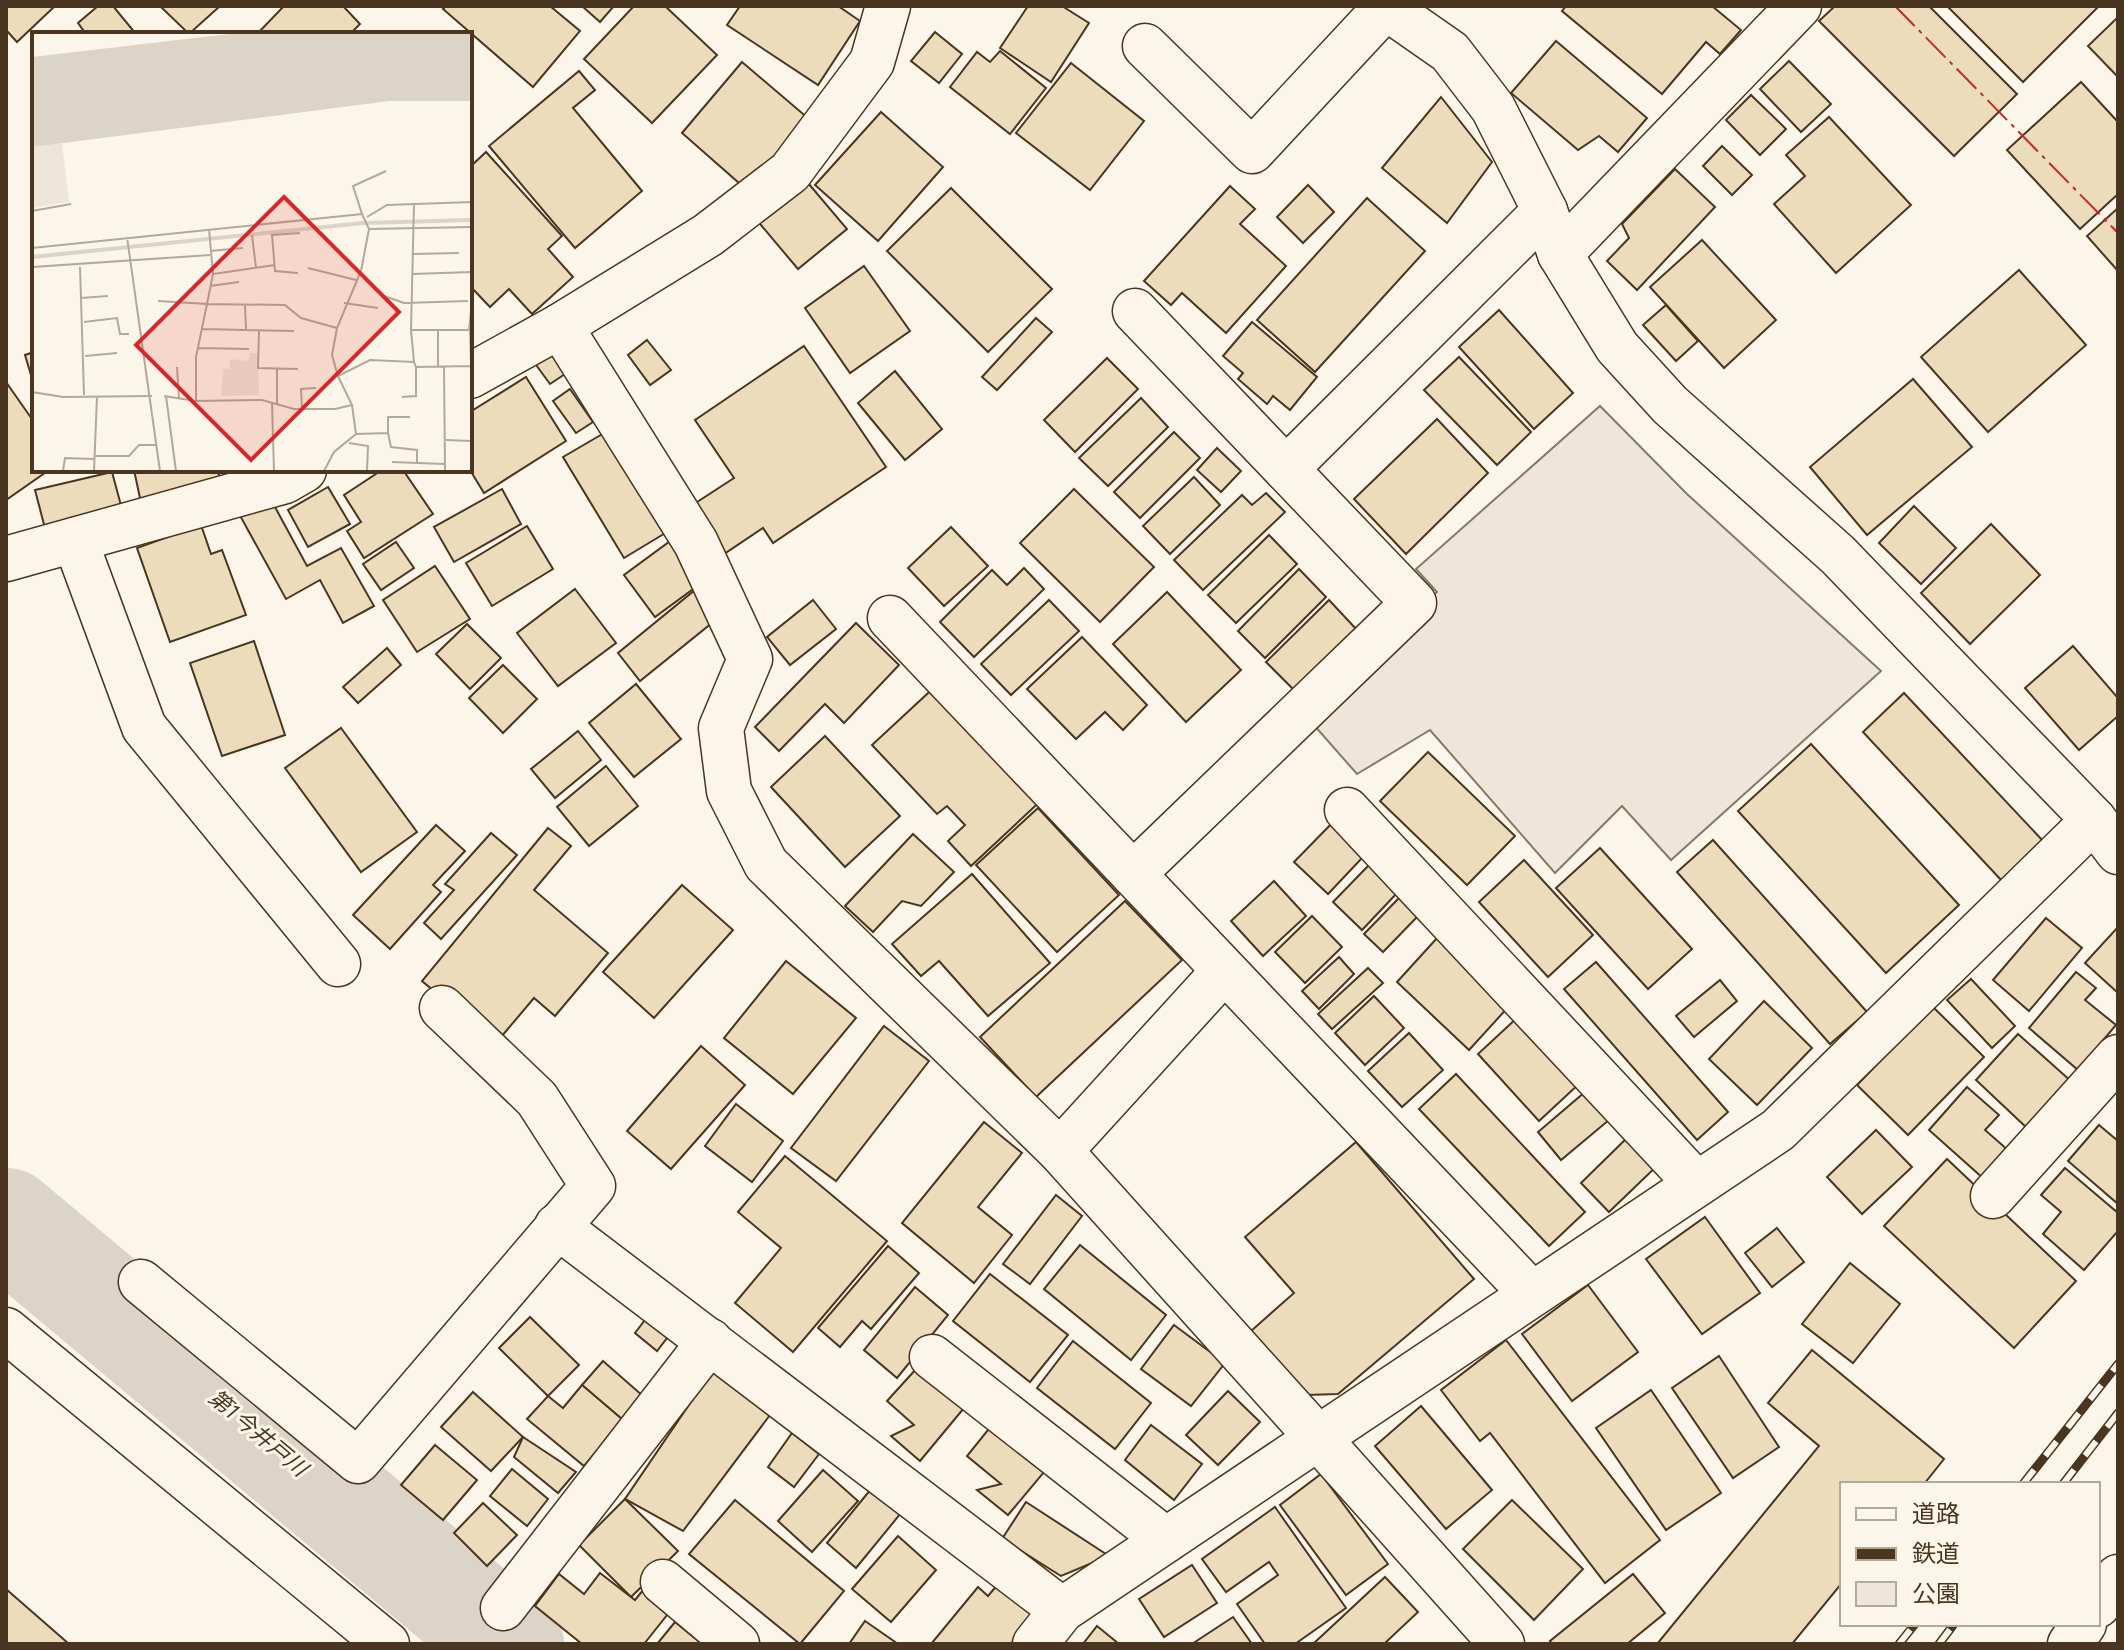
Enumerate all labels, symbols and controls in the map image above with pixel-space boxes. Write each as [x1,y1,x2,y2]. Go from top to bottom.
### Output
inset map [32,32,472,472]
water label: 第1今井戸川 [204,1385,314,1483]
legend [1840,1482,2100,1626]
text: 道路 [1912,1500,1960,1528]
text: 鉄道 [1912,1540,1960,1568]
text: 公園 [1912,1580,1960,1608]

